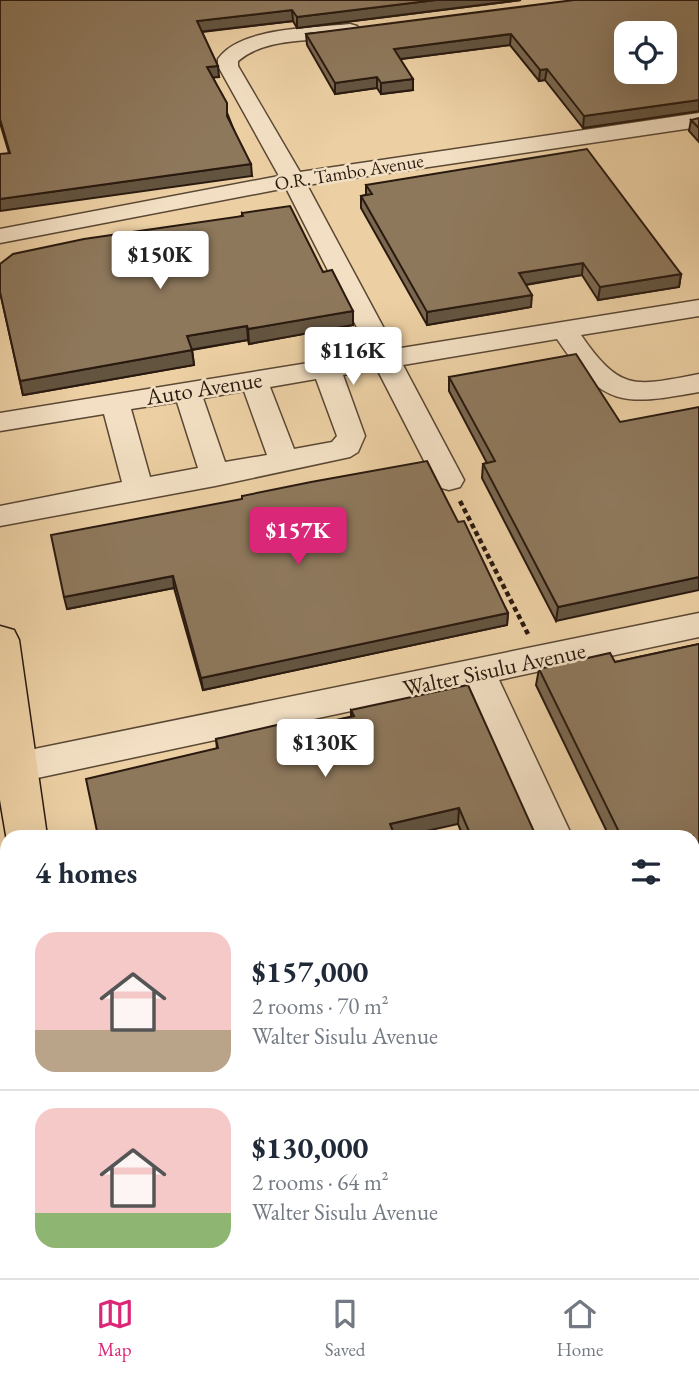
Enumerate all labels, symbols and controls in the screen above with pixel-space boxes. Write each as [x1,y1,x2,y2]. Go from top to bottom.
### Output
map controls [614,21,677,84]
button: locate [614,21,677,84]
street label: O.R. Tambo Avenue [273,148,425,196]
pin: $150K [111,232,209,291]
text: $150K [128,239,192,269]
pin: $116K [304,328,402,387]
text: $116K [321,335,385,365]
street label: Auto Avenue [143,364,264,412]
pin: $157K [249,508,347,567]
text: $157K [266,515,330,545]
street label: Walter Sisulu Avenue [400,635,588,703]
pin: $130K [276,720,374,779]
text: $130K [293,727,357,757]
text: 4 homes [35,853,137,892]
icon: filters [627,853,665,891]
text: $157,000 [252,952,368,991]
icon: home [91,960,175,1044]
text: 2 rooms · 70 m² [252,991,389,1021]
text: Walter Sisulu Avenue [252,1021,438,1051]
text: $130,000 [252,1128,368,1167]
icon: home [91,1136,175,1220]
text: 2 rooms · 64 m² [252,1167,389,1197]
text: Walter Sisulu Avenue [252,1197,438,1227]
tab: Map [96,1295,134,1362]
tab: Saved [325,1295,365,1362]
tab: Home [556,1295,603,1362]

